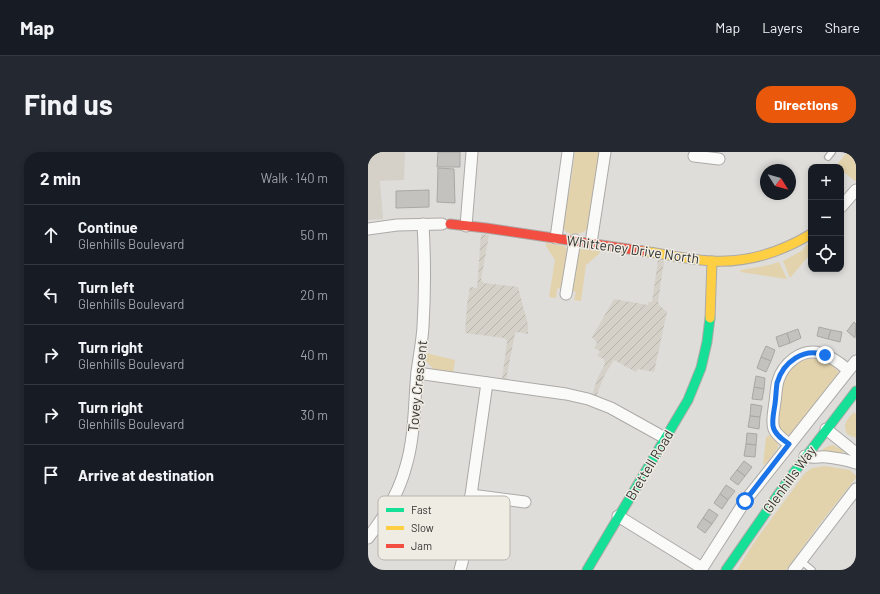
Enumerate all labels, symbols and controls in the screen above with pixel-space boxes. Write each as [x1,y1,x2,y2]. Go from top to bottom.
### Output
text: Map [20,16,54,39]
text: Map [715,19,740,36]
text: Layers [762,19,803,36]
text: Share [825,19,860,36]
button: Directions [756,86,856,123]
text: Find us [24,87,113,121]
north arrow [760,164,796,200]
map controls [808,164,844,272]
button: + [808,164,844,200]
text: 2 min [40,168,81,188]
text: Walk · 140 m [261,170,328,186]
button: − [808,200,844,236]
text: Continue [78,218,138,236]
icon: ahead [40,224,62,246]
text: 50 m [301,227,328,243]
street label: Whitteney Drive North [566,231,700,267]
text: Glenhills Boulevard [78,236,184,252]
button: locate [808,236,844,272]
text: Turn left [78,278,134,296]
icon: left [40,284,62,306]
text: 20 m [300,287,328,303]
text: Glenhills Boulevard [78,296,184,312]
text: Turn right [78,338,143,356]
street label: Tovey Crescent [404,339,430,433]
icon: right [40,344,62,366]
route end [816,346,834,364]
text: 40 m [300,347,328,363]
text: Glenhills Boulevard [78,356,184,372]
text: Turn right [78,398,143,416]
icon: right [40,404,62,426]
text: 30 m [301,407,328,423]
text: Glenhills Boulevard [78,416,184,432]
street label: Brettell Road [621,427,677,503]
street label: Glenhills Way [759,442,819,516]
icon: arrive [40,464,62,486]
text: Arrive at destination [78,466,214,484]
route start [736,492,754,510]
legend [378,496,510,560]
text: Fast [411,503,432,516]
text: Slow [411,521,434,534]
text: Jam [411,539,432,552]

